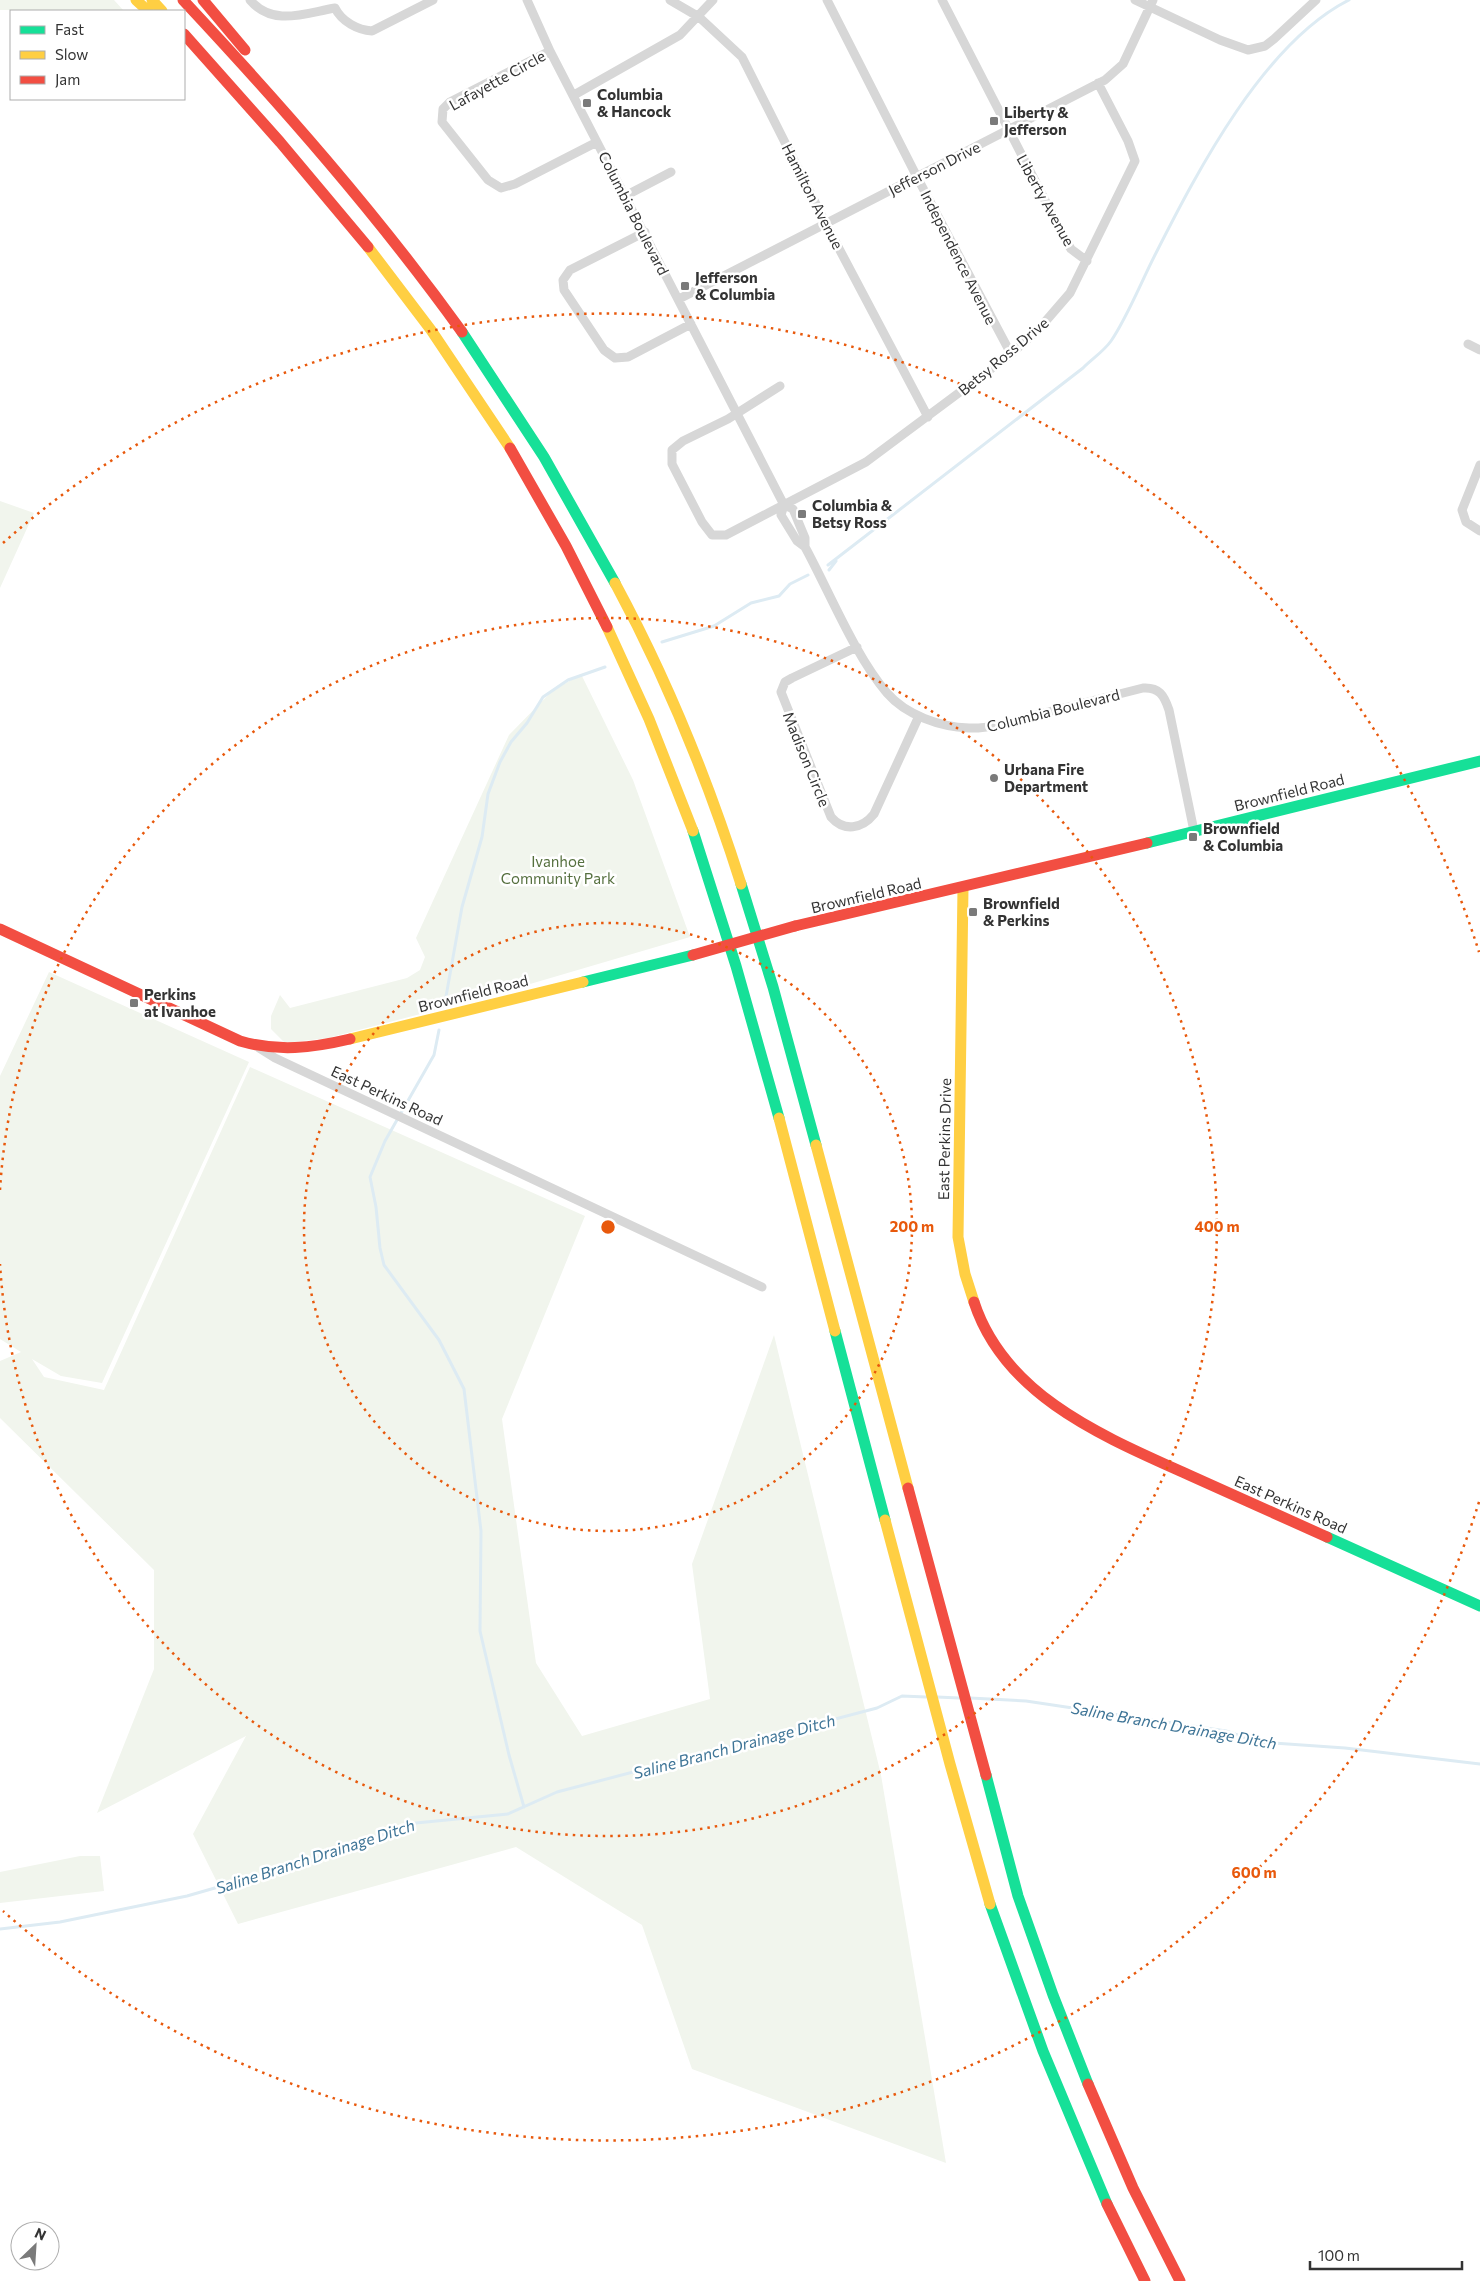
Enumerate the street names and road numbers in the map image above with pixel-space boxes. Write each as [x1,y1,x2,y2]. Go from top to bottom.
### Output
street label: Lafayette Circle [446,46,548,114]
street label: Jefferson Drive [885,137,983,199]
street label: Hamilton Avenue [779,140,847,252]
street label: Columbia Boulevard [595,148,673,278]
street label: Liberty Avenue [1013,151,1079,249]
street label: Independence Avenue [917,187,1001,327]
street label: Betsy Ross Drive [954,313,1052,399]
street label: Columbia Boulevard [985,685,1121,735]
street label: Madison Circle [780,709,834,809]
street label: Brownfield Road [1232,770,1346,814]
street label: Brownfield Road [809,874,923,916]
street label: Brownfield Road [416,971,530,1015]
street label: East Perkins Road [328,1061,446,1129]
street label: East Perkins Drive [934,1078,954,1200]
street label: East Perkins Road [1232,1471,1350,1537]

